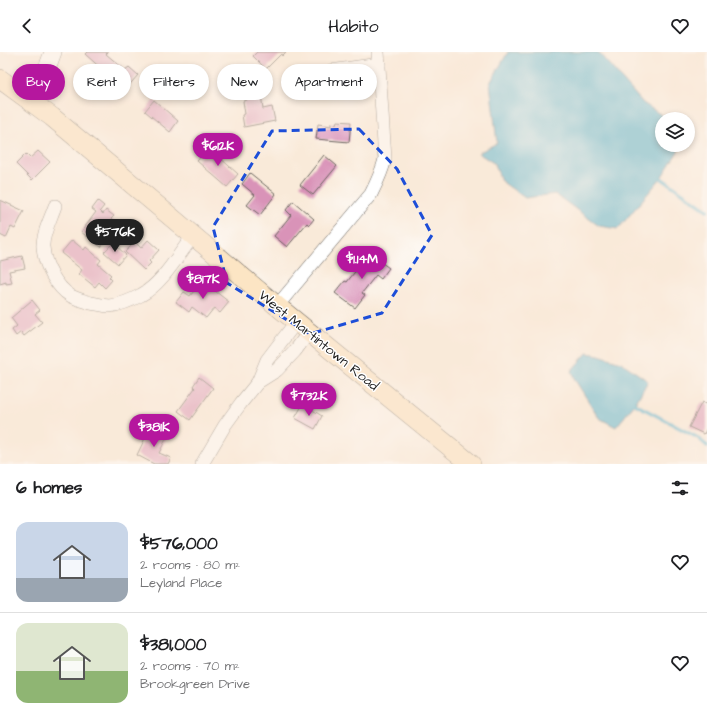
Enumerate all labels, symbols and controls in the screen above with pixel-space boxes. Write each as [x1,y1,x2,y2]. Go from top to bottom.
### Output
text: Habito [328,14,379,39]
icon: back [16,15,38,37]
icon: heart [669,15,691,37]
chip: Buy [12,64,65,100]
chip: Rent [73,64,131,100]
chip: Filters [139,64,209,100]
chip: New [217,64,273,100]
chip: Apartment [281,64,377,100]
map controls [655,112,695,152]
button: layers [655,112,695,152]
pin: $612K [190,133,246,167]
text: $612K [202,137,234,155]
pin: $576K [87,219,143,253]
text: $576K [95,223,135,241]
pin: $1.14M [329,246,395,280]
text: $1.14M [346,250,378,268]
pin: $817K [175,266,231,300]
text: $817K [186,270,220,288]
street label: West Martintown Road [254,286,383,396]
pin: $732K [281,383,337,417]
text: $732K [290,387,328,405]
pin: $381K [126,414,182,448]
text: $381K [138,418,170,436]
text: 6 homes [16,476,82,500]
icon: filters [669,477,691,499]
text: $576,000 [140,532,218,556]
icon: home [48,538,96,586]
icon: heart [669,551,691,573]
text: 2 rooms · 80 m² [140,556,240,574]
text: Leyland Place [140,574,222,592]
text: $381,000 [140,633,207,657]
icon: home [48,639,96,687]
icon: heart [669,652,691,674]
text: 2 rooms · 70 m² [140,657,240,675]
text: Brookgreen Drive [140,675,250,693]

